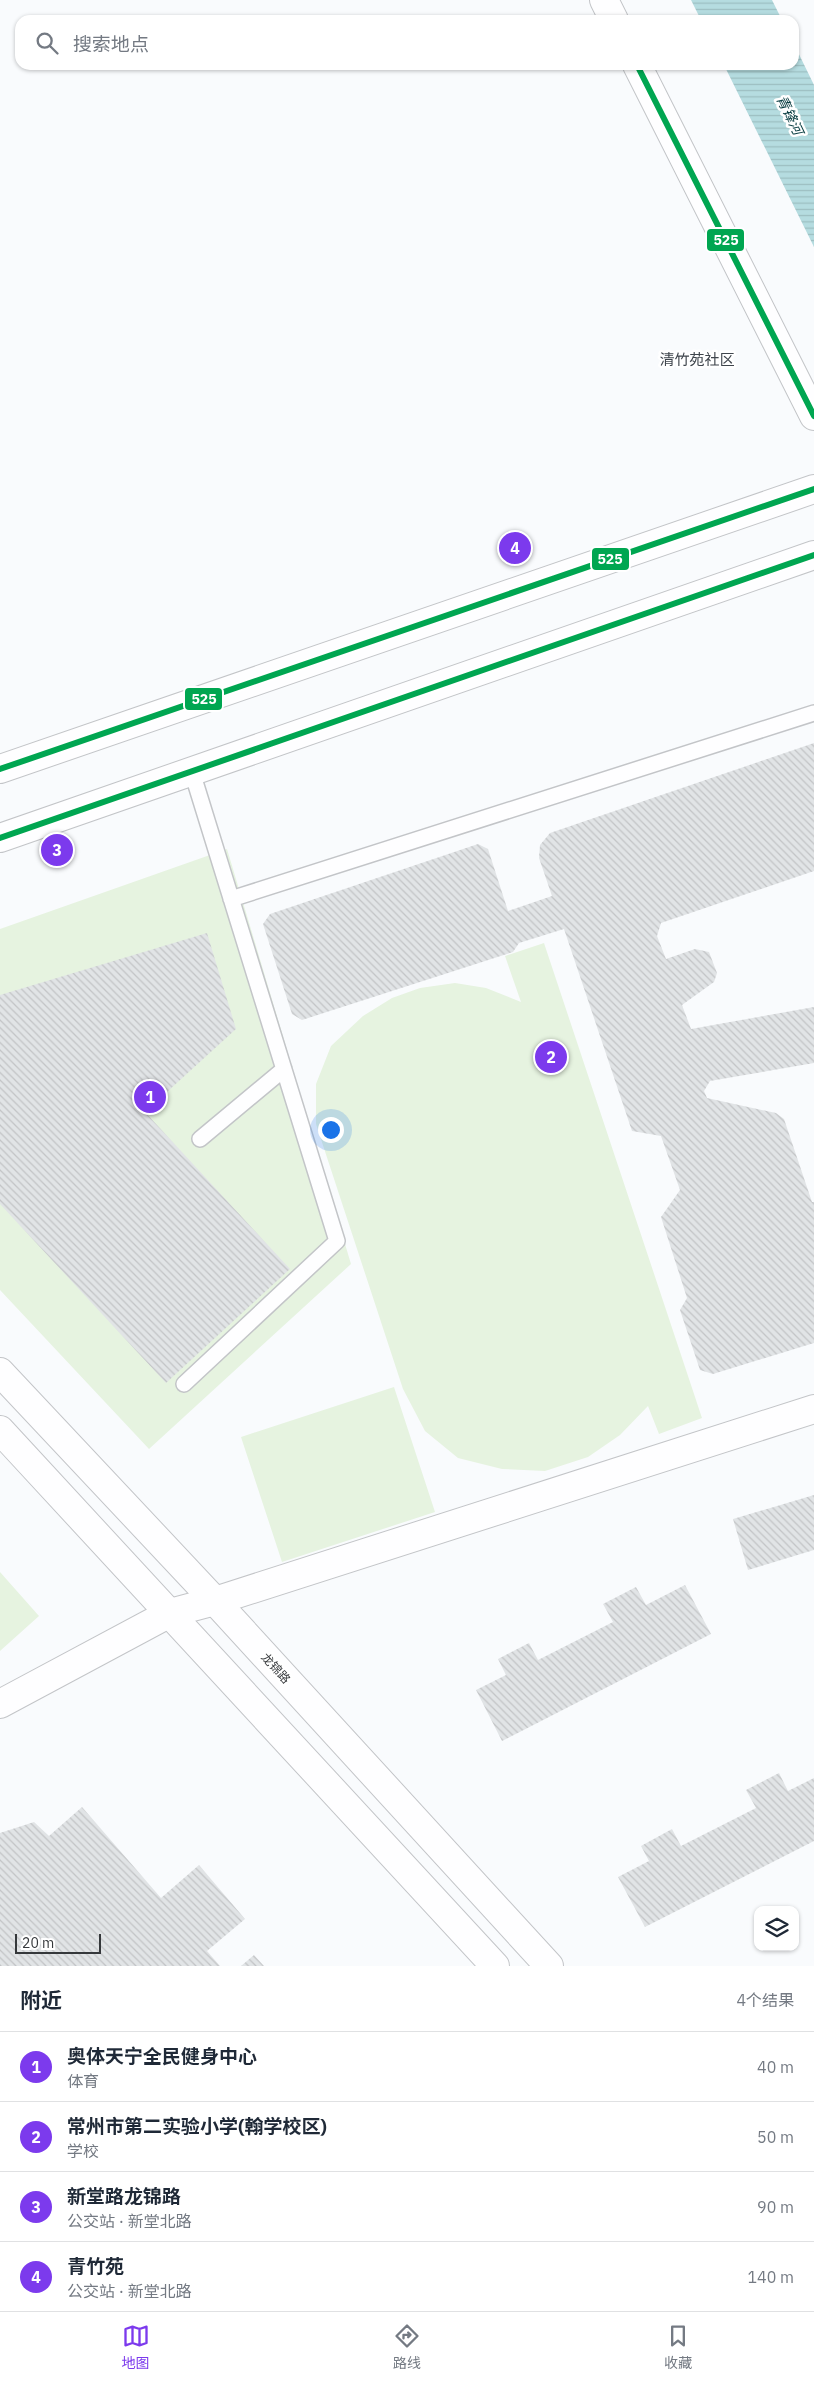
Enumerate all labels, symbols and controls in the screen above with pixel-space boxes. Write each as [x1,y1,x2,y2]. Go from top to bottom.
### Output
search box [15,15,799,70]
icon: search [33,29,61,57]
text: 搜索地点 [73,32,149,56]
water label: 青锋河 [773,92,809,141]
line badge: 525 [706,228,745,252]
text: 525 [713,231,739,249]
district label: 清竹苑社区 [659,350,735,369]
pin: 4 [499,529,531,567]
line badge: 525 [591,547,630,571]
text: 525 [597,550,623,568]
line badge: 525 [184,687,223,711]
text: 525 [191,690,217,708]
pin: 3 [41,831,73,869]
pin: 2 [535,1038,567,1076]
pin: 1 [134,1078,166,1116]
your location [318,1117,344,1143]
street label: 龙锦路 [258,1650,294,1686]
map controls [754,1906,799,1951]
button: layers [754,1906,799,1951]
scale bar [15,1931,101,1954]
text: 20 m [22,1934,54,1952]
text: 附近 [20,1986,62,2014]
text: 4个结果 [736,1990,794,2010]
text: 奥体天宁全民健身中心 [67,2044,257,2068]
text: 1 [31,2057,41,2077]
text: 40 m [757,2057,794,2077]
text: 体育 [67,2071,99,2091]
text: 常州市第二实验小学(翰学校区) [67,2114,327,2138]
text: 2 [31,2127,41,2147]
text: 50 m [757,2127,794,2147]
text: 学校 [67,2141,99,2161]
text: 新堂路龙锦路 [67,2184,181,2208]
text: 3 [31,2197,41,2217]
text: 90 m [757,2197,794,2217]
text: 公交站 · 新堂北路 [67,2211,192,2231]
text: 青竹苑 [67,2254,124,2278]
text: 4 [31,2267,41,2287]
text: 140 m [747,2267,794,2287]
text: 公交站 · 新堂北路 [67,2281,192,2301]
tab: 地图 [122,2322,150,2372]
tab: 路线 [393,2322,421,2372]
tab: 收藏 [664,2322,692,2372]

